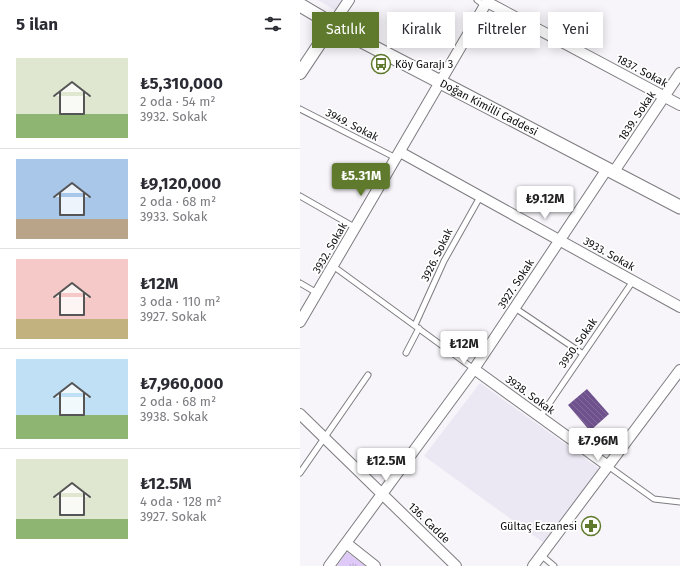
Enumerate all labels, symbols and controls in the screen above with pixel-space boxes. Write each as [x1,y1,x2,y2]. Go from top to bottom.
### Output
chip: Satılık [312,12,379,48]
chip: Kiralık [387,12,455,48]
chip: Filtreler [463,12,540,48]
chip: Yeni [548,12,603,48]
icon: filters [262,13,284,35]
text: 5 ilan [16,14,58,35]
street label: 1837. Sokak [614,52,670,90]
bus stop icon: Köy Garajı 3 [370,53,392,75]
place label: Köy Garajı 3 [395,58,453,71]
text: ₺5,310,000 [140,73,223,94]
icon: home [48,74,96,122]
street label: Doğan Kimilli Caddesi [438,77,540,138]
street label: 1839. Sokak [616,88,659,143]
text: 2 oda · 54 m² [140,94,215,109]
street label: 3949. Sokak [323,106,381,144]
text: 3932. Sokak [140,109,207,124]
pin: ₺5.31M [328,163,394,197]
text: ₺5.31M [341,168,381,183]
text: ₺9,120,000 [140,173,221,194]
icon: home [48,175,96,223]
pin: ₺9.12M [512,186,578,220]
text: ₺9.12M [526,191,564,206]
text: 2 oda · 68 m² [140,194,216,209]
text: 3933. Sokak [140,209,207,224]
street label: 3932. Sokak [310,220,350,276]
street label: 3926. Sokak [419,226,456,284]
street label: 3933. Sokak [581,235,637,274]
street label: 3927. Sokak [495,257,537,311]
text: ₺12M [140,273,178,294]
icon: home [48,275,96,323]
text: 3 oda · 110 m² [140,294,220,309]
text: 3927. Sokak [140,309,206,324]
street label: 3950. Sokak [556,315,600,370]
pin: ₺12M [440,331,488,365]
text: ₺12M [449,336,479,351]
text: ₺7,960,000 [140,373,223,394]
street label: 3938. Sokak [503,373,557,417]
icon: home [48,375,96,423]
text: 2 oda · 68 m² [140,394,216,409]
text: 3938. Sokak [140,409,208,424]
pin: ₺7.96M [565,428,631,462]
text: ₺7.96M [578,433,618,448]
pin: ₺12.5M [353,448,419,482]
text: ₺12.5M [366,453,406,468]
text: ₺12.5M [140,473,192,494]
icon: home [48,475,96,523]
text: 4 oda · 128 m² [140,494,222,509]
street label: 136. Cadde [405,500,453,546]
text: 3927. Sokak [140,509,206,524]
pharmacy icon: Gültaç Eczanesi [580,515,602,537]
place label: Gültaç Eczanesi [500,520,577,533]

